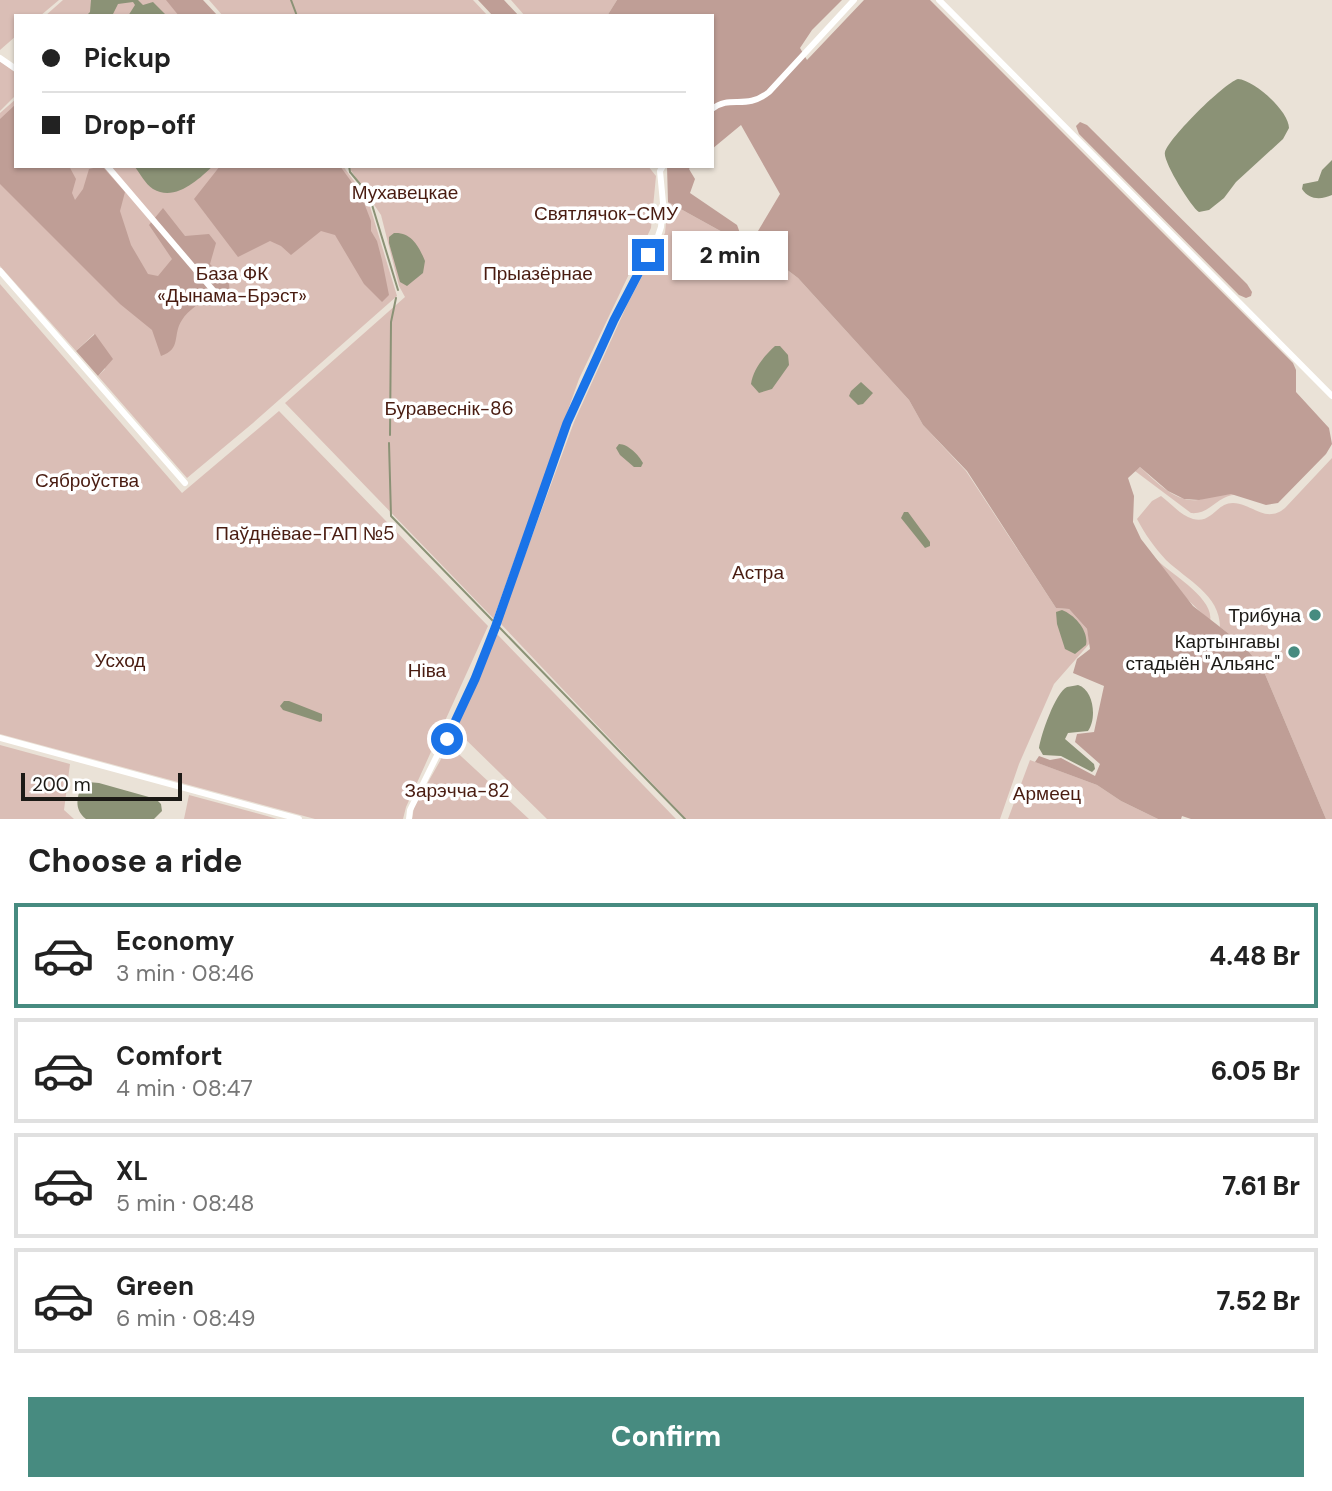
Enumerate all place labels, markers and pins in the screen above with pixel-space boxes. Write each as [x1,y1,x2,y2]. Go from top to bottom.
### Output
place label: Трибуна [1228,603,1301,628]
marker: Трибуна [1307,607,1323,623]
place label: Картынгавы стадыён "Альянс" [1126,629,1280,676]
marker: Картынгавы стадыён "Альянс" [1286,644,1302,660]

